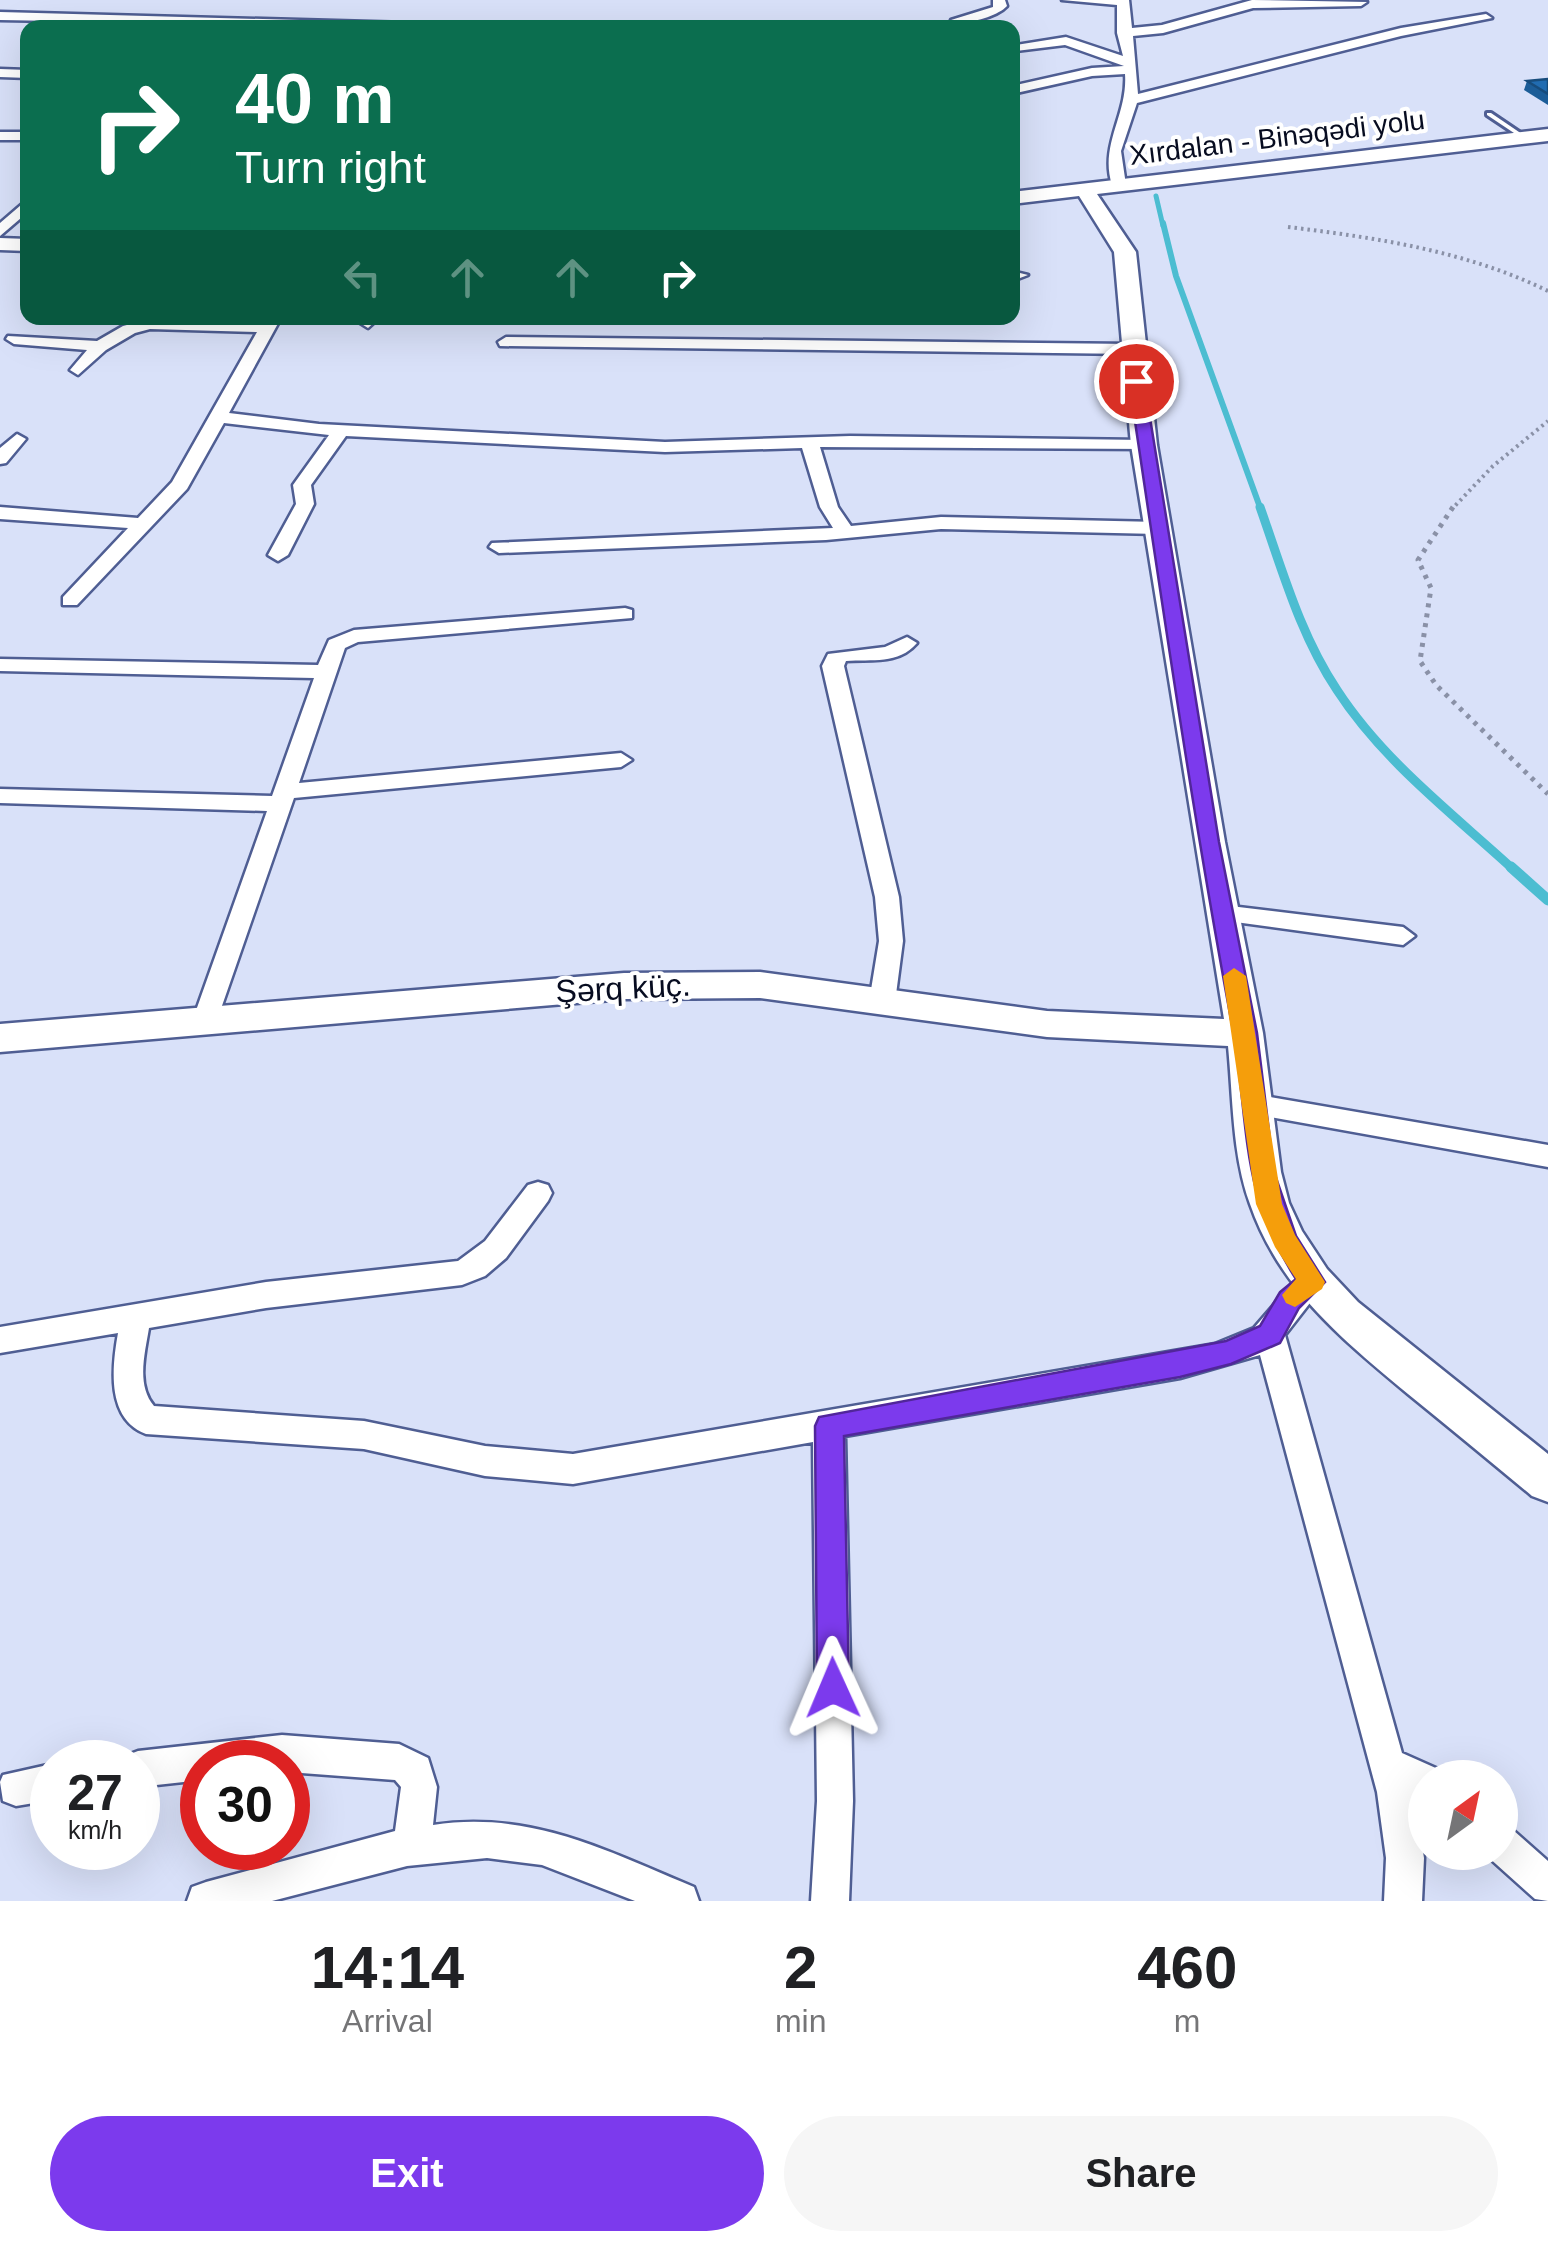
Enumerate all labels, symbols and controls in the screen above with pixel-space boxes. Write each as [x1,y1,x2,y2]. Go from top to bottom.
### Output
icon: right [70,60,200,190]
text: 40 m [235,60,395,138]
street label: Xırdalan - Binəqədi yolu [1128,104,1426,171]
text: Turn right [235,142,426,193]
icon: left [335,250,390,305]
icon: ahead [440,250,495,305]
icon: ahead [545,250,600,305]
icon: right [650,250,705,305]
pin [1094,339,1179,424]
icon: arrive [1109,354,1164,409]
street label: Şərq küç. [555,966,691,1010]
position arrow [781,1636,885,1740]
speed limit sign: 30 [180,1740,310,1870]
north arrow [1408,1760,1518,1870]
map controls [1408,1760,1518,1870]
text: 27 [67,1765,123,1821]
text: km/h [68,1816,122,1844]
text: 14:14 [311,1934,464,2001]
text: 2 [784,1934,817,2001]
text: 460 [1137,1934,1237,2001]
text: Arrival [342,2003,433,2039]
text: min [775,2003,826,2039]
text: m [1174,2003,1201,2039]
button: Exit [50,2116,764,2231]
button: Share [784,2116,1498,2231]

